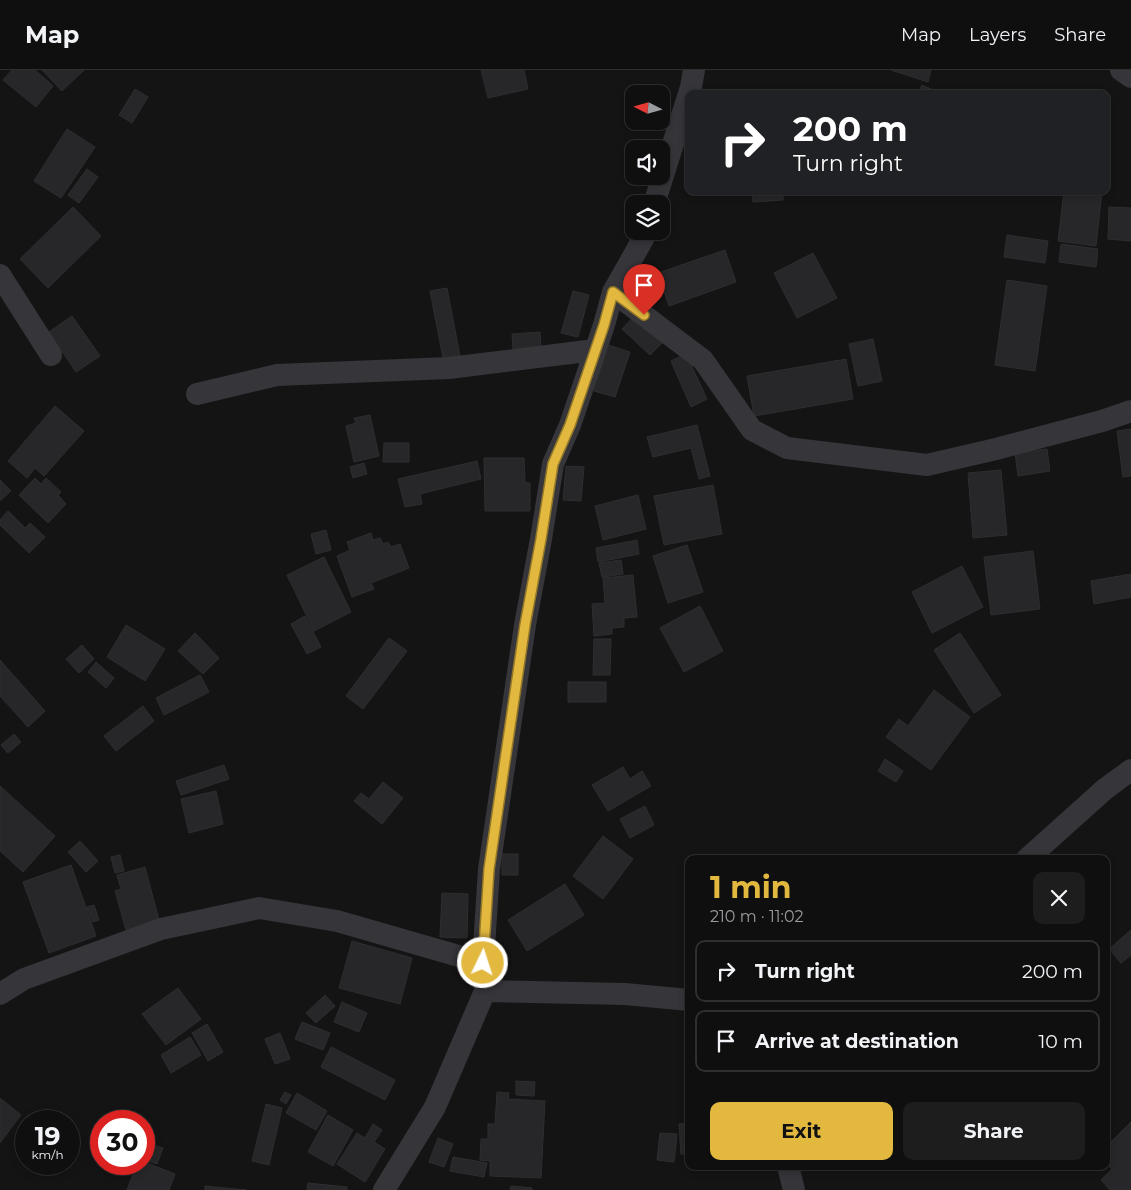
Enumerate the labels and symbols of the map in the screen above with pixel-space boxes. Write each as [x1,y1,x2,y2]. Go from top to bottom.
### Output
north arrow [625,85,670,130]
pin [623,264,665,315]
position arrow [456,936,508,988]
speed limit sign: 30 [90,1110,155,1175]

